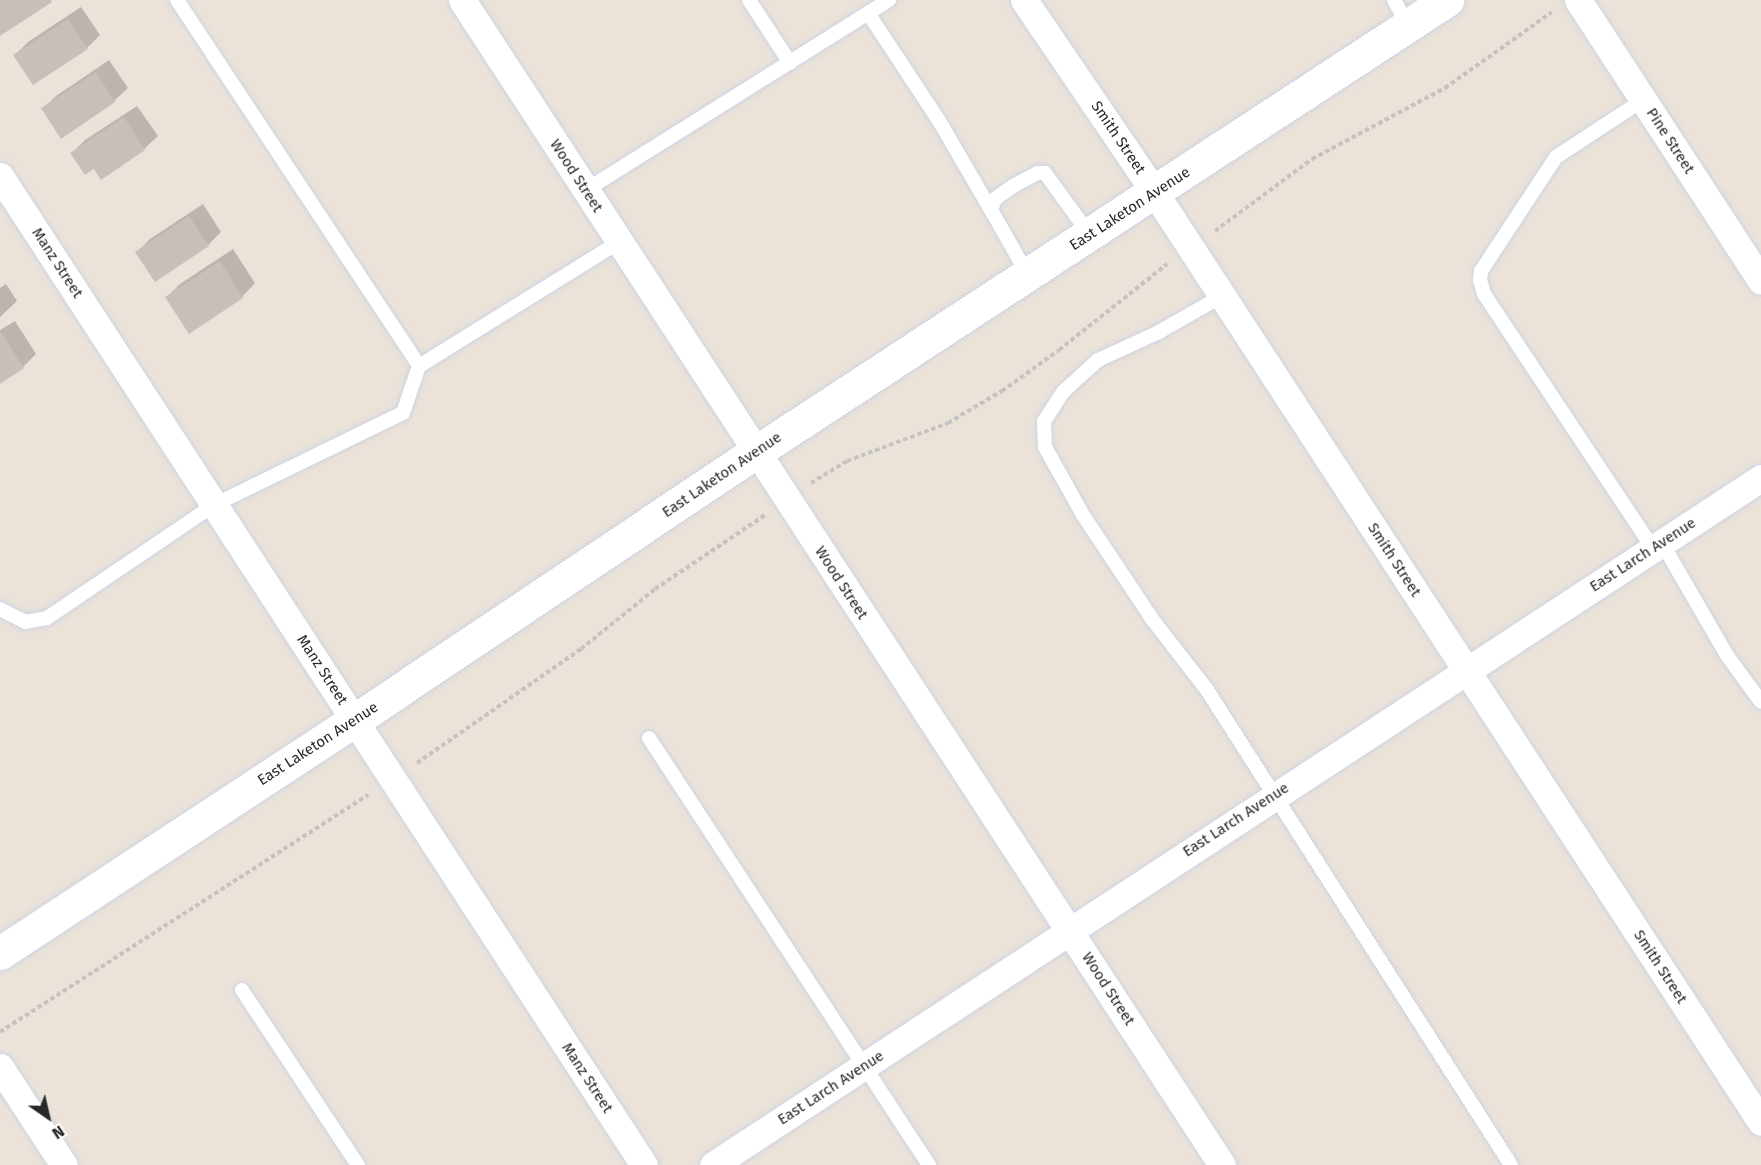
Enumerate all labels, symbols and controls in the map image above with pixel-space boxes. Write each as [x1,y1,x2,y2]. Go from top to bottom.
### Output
street label: Smith Street [1087,98,1149,178]
street label: Pine Street [1642,105,1698,177]
street label: Wood Street [546,136,606,216]
street label: East Laketon Avenue [1066,163,1194,255]
street label: Manz Street [28,225,86,301]
street label: East Laketon Avenue [659,428,785,522]
street label: East Larch Avenue [1587,514,1699,596]
street label: Smith Street [1364,520,1424,600]
street label: Wood Street [811,543,871,623]
street label: Manz Street [293,632,351,708]
street label: East Laketon Avenue [254,698,382,790]
street label: East Larch Avenue [1180,779,1292,861]
street label: Smith Street [1630,927,1690,1007]
street label: Wood Street [1078,949,1138,1029]
street label: Manz Street [558,1040,616,1116]
street label: East Larch Avenue [775,1047,887,1129]
north arrow [18,1087,78,1147]
text: N [49,1121,68,1143]

